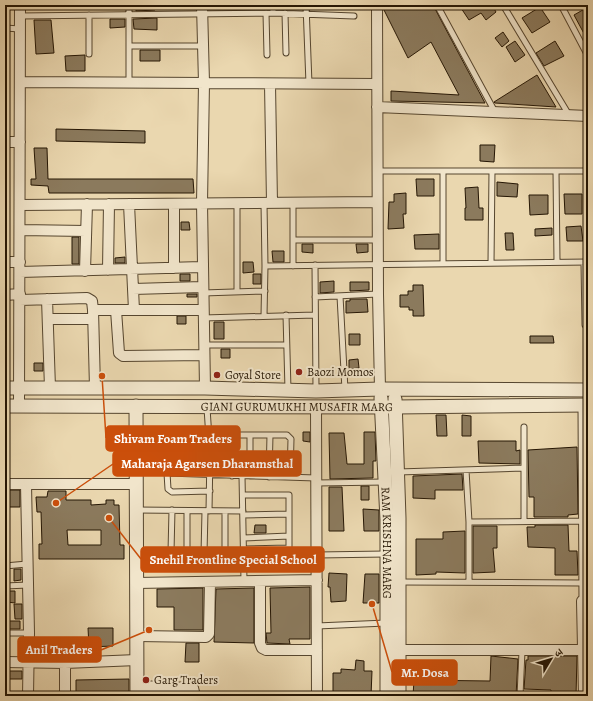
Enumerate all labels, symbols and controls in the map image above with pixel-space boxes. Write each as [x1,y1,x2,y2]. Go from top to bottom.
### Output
place label: Baozi Momos [307,364,374,380]
place label: Goyal Store [225,367,281,383]
marker: Baozi Momos [294,367,304,377]
marker: Goyal Store [212,370,222,380]
street label: GIANI GURUMUKHI MUSAFIR MARG [201,399,393,415]
callout: Shivam Foam Traders [106,426,240,451]
text: Shivam Foam Traders [114,430,232,447]
callout: Maharaja Agarsen Dharamsthal [113,451,301,476]
text: Maharaja Agarsen Dharamsthal [121,455,294,472]
street label: RAM KRISHNA MARG [377,487,395,599]
callout: Snehil Frontline Special School [141,547,324,572]
text: Snehil Frontline Special School [149,551,317,568]
callout: Anil Traders [18,637,101,662]
north arrow [531,639,571,679]
text: Anil Traders [25,641,93,658]
text: उ [550,646,567,661]
callout: Mr. Dosa [392,660,457,685]
text: Mr. Dosa [401,664,450,681]
place label: Garg Traders [154,672,218,688]
marker: Garg Traders [141,675,151,685]

